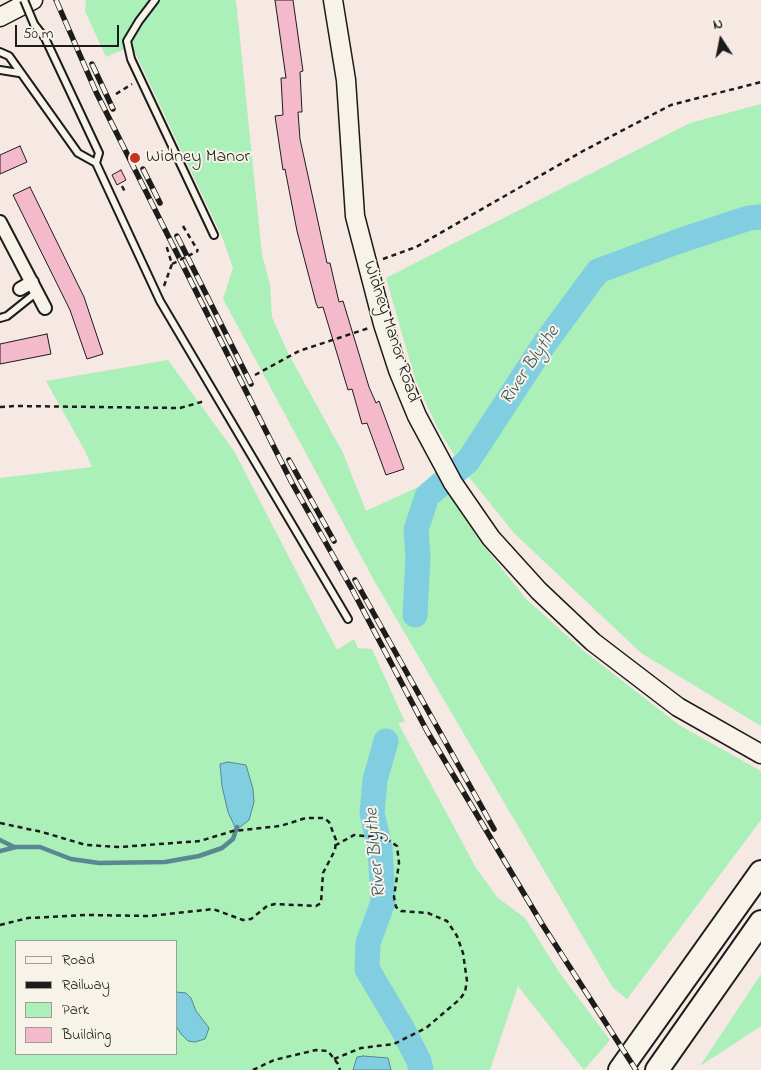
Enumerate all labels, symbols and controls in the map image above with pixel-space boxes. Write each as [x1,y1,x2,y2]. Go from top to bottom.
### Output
text: N [711,14,725,36]
scale bar [18,15,121,47]
north arrow [696,15,746,65]
text: 50 m [23,23,53,45]
place label: Widney Manor [146,147,250,169]
marker: Widney Manor [128,151,142,165]
street label: Widney Manor Road [357,258,423,406]
water label: River Blythe [496,322,566,410]
water label: River Blythe [362,807,392,899]
legend [15,940,178,1055]
text: Road [62,949,95,971]
text: Railway [62,974,110,996]
text: Park [62,999,89,1021]
text: Building [62,1024,111,1046]

